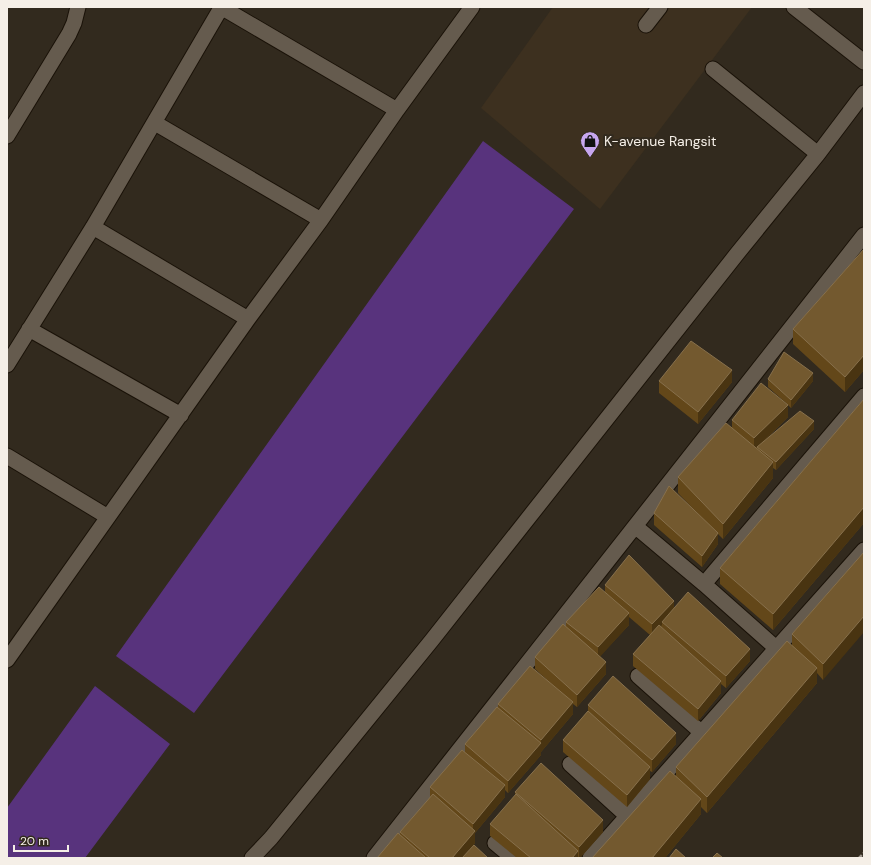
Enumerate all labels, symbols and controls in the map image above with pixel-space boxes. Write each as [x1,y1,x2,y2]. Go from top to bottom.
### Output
shop icon: K-avenue Rangsit [579,130,601,158]
place label: K-avenue Rangsit [604,132,716,150]
scale bar [14,827,68,853]
text: 20 m [20,833,49,849]

